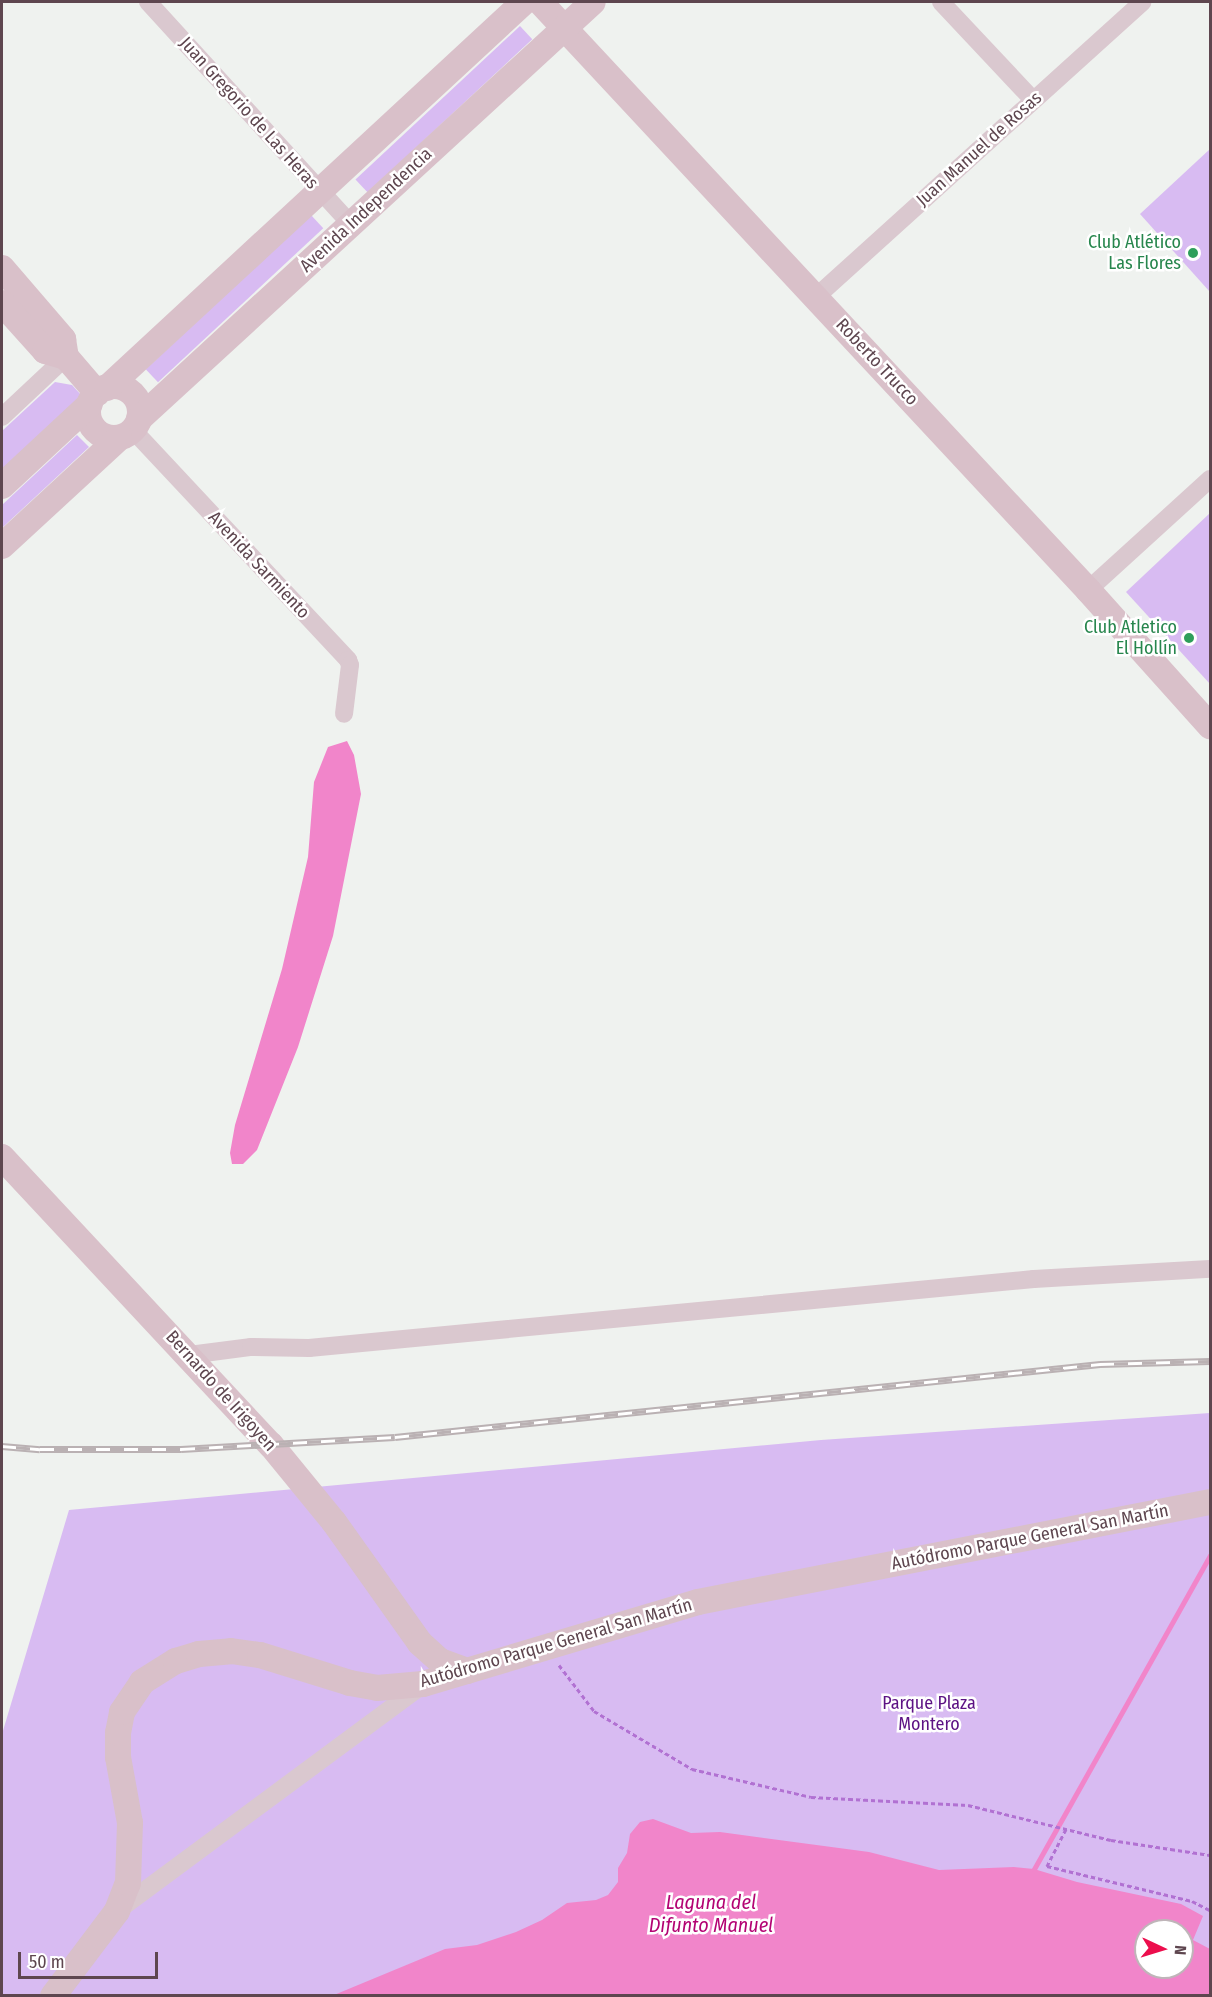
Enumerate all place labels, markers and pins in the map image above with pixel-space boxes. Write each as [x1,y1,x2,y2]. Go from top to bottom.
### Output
place label: Club Atlético Las Flores [1088,232,1181,274]
marker: Club Atlético Las Flores [1186,246,1200,260]
place label: Club Atletico El Hollín [1084,617,1177,660]
marker: Club Atletico El Hollín [1182,631,1196,645]

